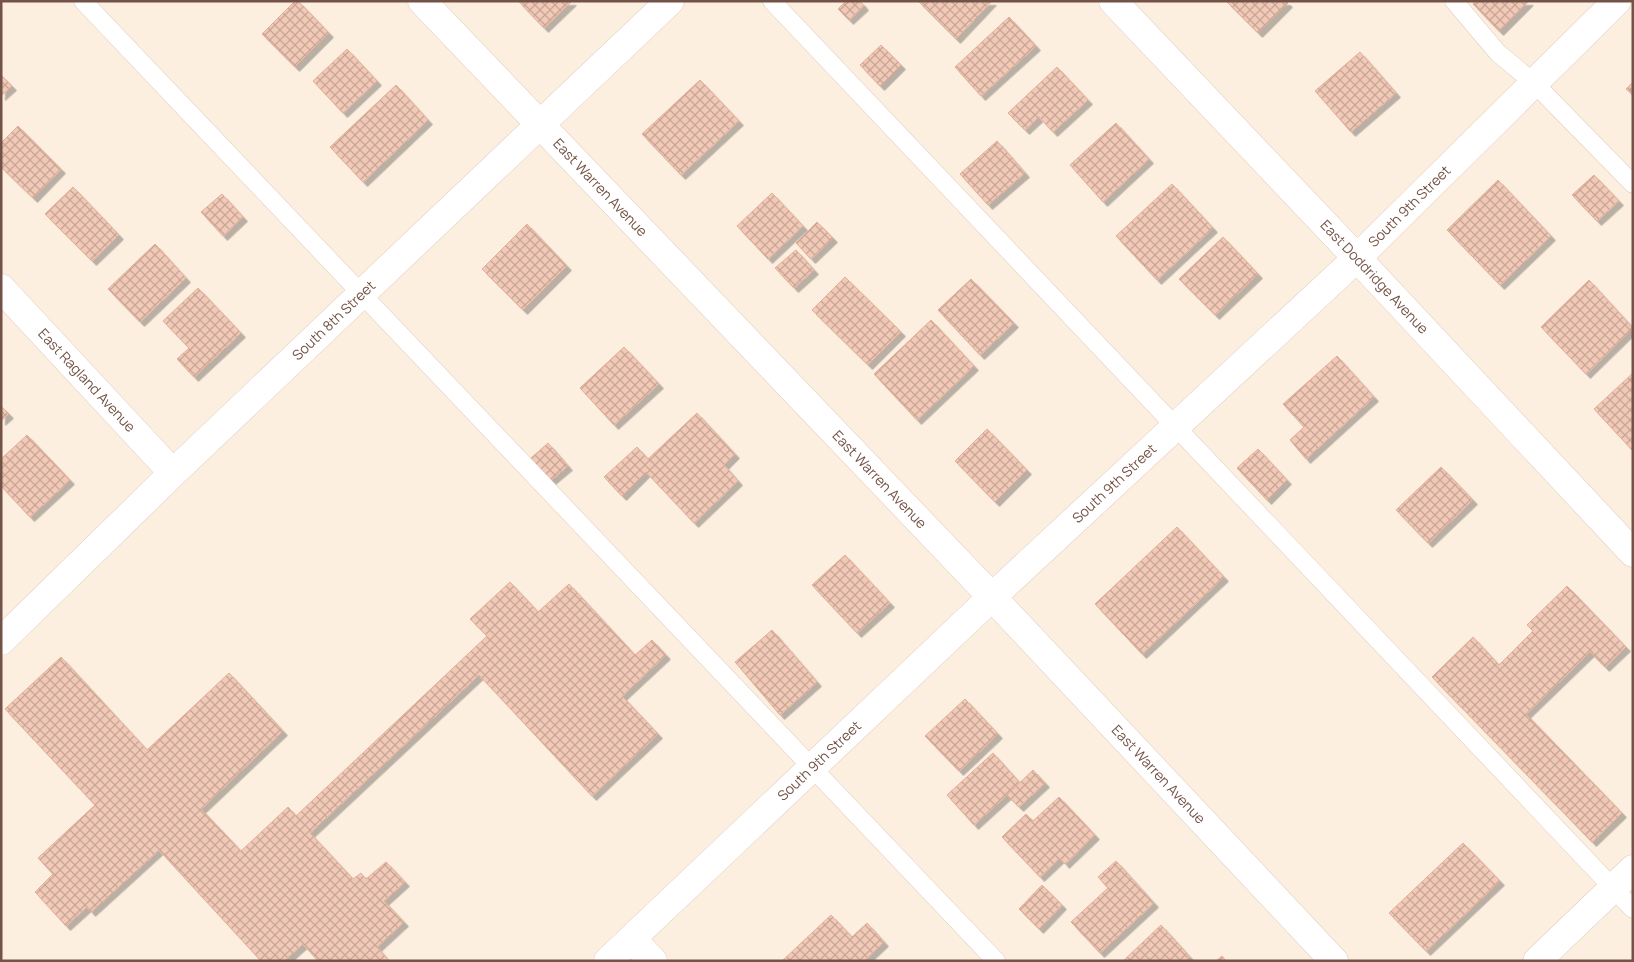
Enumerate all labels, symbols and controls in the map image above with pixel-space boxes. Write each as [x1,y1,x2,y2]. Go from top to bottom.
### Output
street label: East Warren Avenue [549,134,652,240]
street label: South 9th Street [1364,161,1455,251]
street label: East Doddridge Avenue [1317,215,1433,338]
street label: South 8th Street [288,276,379,364]
street label: East Ragland Avenue [34,324,140,436]
street label: East Warren Avenue [829,426,931,532]
street label: South 9th Street [1068,439,1160,527]
street label: South 9th Street [773,716,865,805]
street label: East Warren Avenue [1108,721,1210,827]

